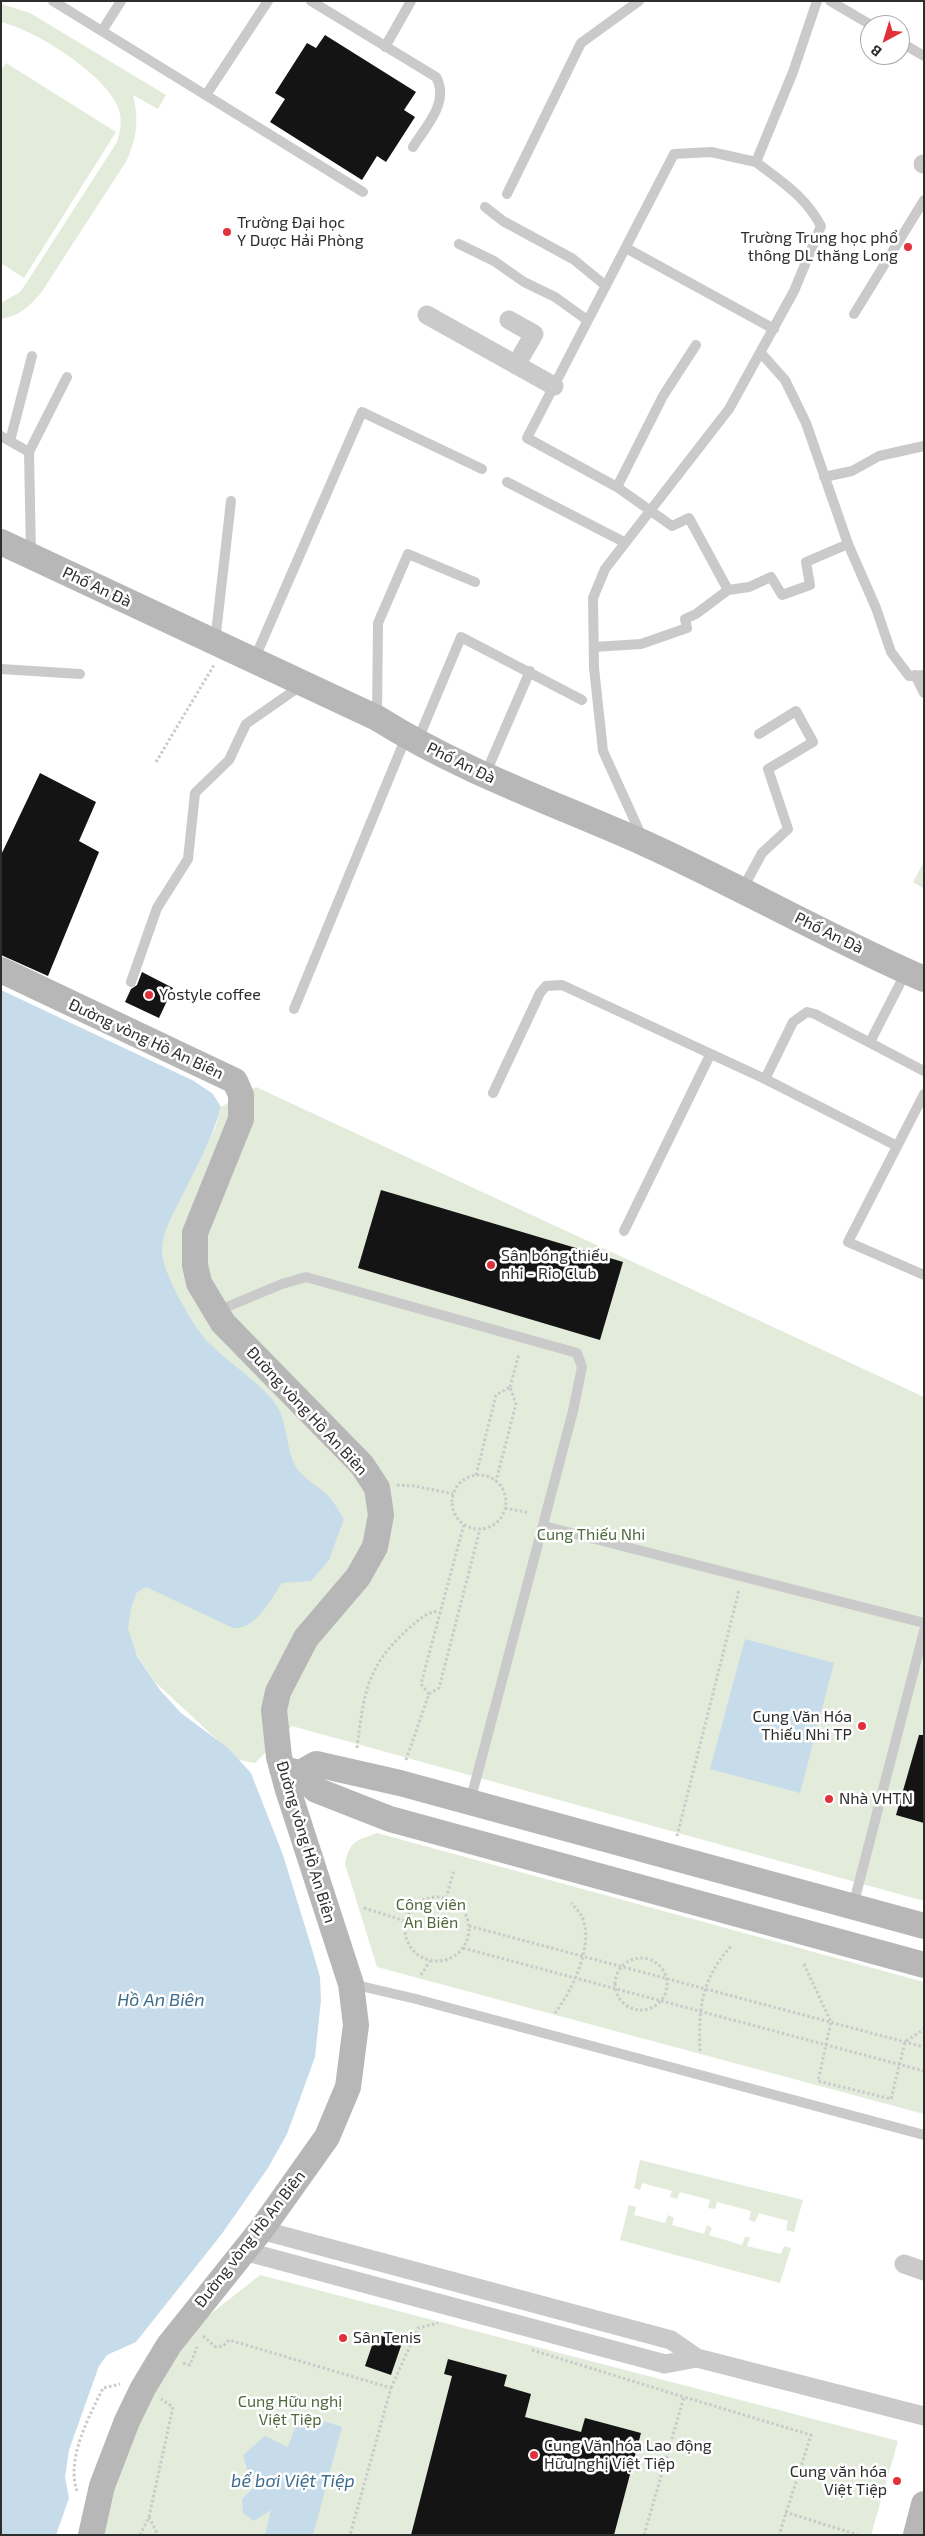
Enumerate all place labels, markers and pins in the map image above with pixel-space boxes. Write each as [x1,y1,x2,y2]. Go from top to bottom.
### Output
place label: Trường Đại học Y Dược Hải Phòng [237,213,364,251]
marker: Trường Đại học Y Dược Hải Phòng [221,226,233,238]
place label: Trường Trung học phổ thông DL thăng Long [741,228,898,266]
marker: Trường Trung học phổ thông DL thăng Long [902,241,914,253]
place label: Yostyle coffee [159,985,261,1005]
marker: Yostyle coffee [143,989,155,1001]
place label: Sân bóng thiếu nhi - Rio Club [501,1246,609,1284]
marker: Sân bóng thiếu nhi - Rio Club [485,1259,497,1271]
place label: Cung Văn Hóa Thiếu Nhi TP [752,1707,852,1745]
marker: Cung Văn Hóa Thiếu Nhi TP [856,1720,868,1732]
place label: Nhà VHTN [839,1789,913,1809]
marker: Nhà VHTN [823,1793,835,1805]
place label: Sân Tenis [353,2328,421,2348]
marker: Sân Tenis [337,2332,349,2344]
place label: Cung Văn hóa Lao động Hữu nghị Việt Tiệp [544,2436,712,2474]
marker: Cung Văn hóa Lao động Hữu nghị Việt Tiệp [528,2449,540,2461]
place label: Cung văn hóa Việt Tiệp [790,2462,887,2500]
marker: Cung văn hóa Việt Tiệp [891,2475,903,2487]

